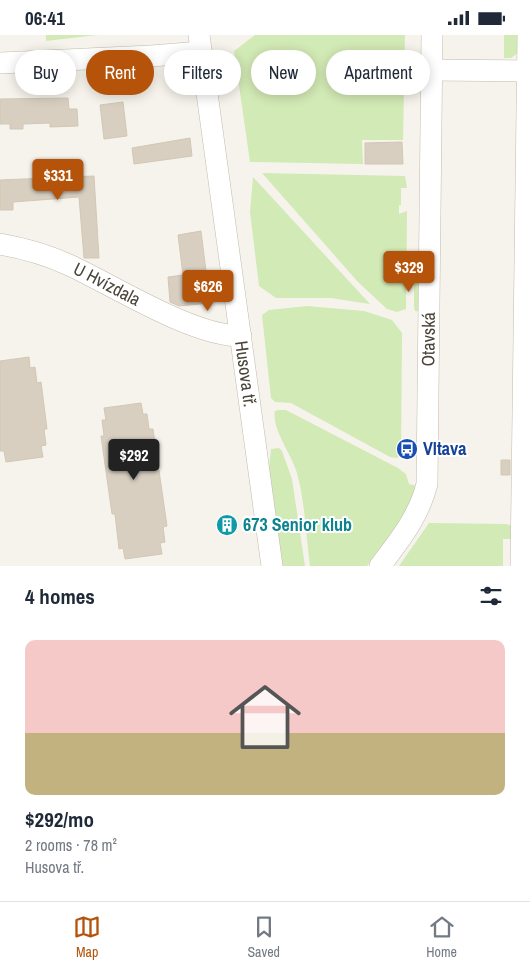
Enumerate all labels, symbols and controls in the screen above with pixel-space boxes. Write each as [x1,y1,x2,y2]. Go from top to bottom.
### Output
text: 06:41 [25,5,65,31]
chip: Buy [15,50,76,95]
chip: Rent [86,50,154,95]
chip: Filters [164,50,241,95]
chip: New [251,50,316,95]
chip: Apartment [326,50,430,95]
pin: $331 [28,159,88,201]
text: $331 [43,164,73,186]
pin: $329 [379,251,439,293]
street label: U Hvízdala [69,256,145,312]
text: $329 [394,256,424,278]
pin: $626 [178,269,238,312]
text: $626 [193,275,223,297]
street label: Otavská [415,312,441,366]
street label: Husova tř. [229,339,263,408]
place label: Vltava [423,436,467,461]
bus stop icon: Vltava [395,437,419,461]
pin: $292 [104,439,164,481]
text: $292 [119,444,149,466]
place label: 673 Senior klub [243,512,352,537]
building icon: 673 Senior klub [215,513,239,537]
text: 4 homes [25,582,95,611]
icon: filters [477,582,505,610]
icon: home [220,672,310,762]
text: $292/mo [25,805,94,834]
text: 2 rooms · 78 m² [25,834,117,856]
text: Husova tř. [25,856,84,878]
tab: Map [73,913,101,961]
tab: Saved [247,913,280,961]
tab: Home [426,913,457,961]

